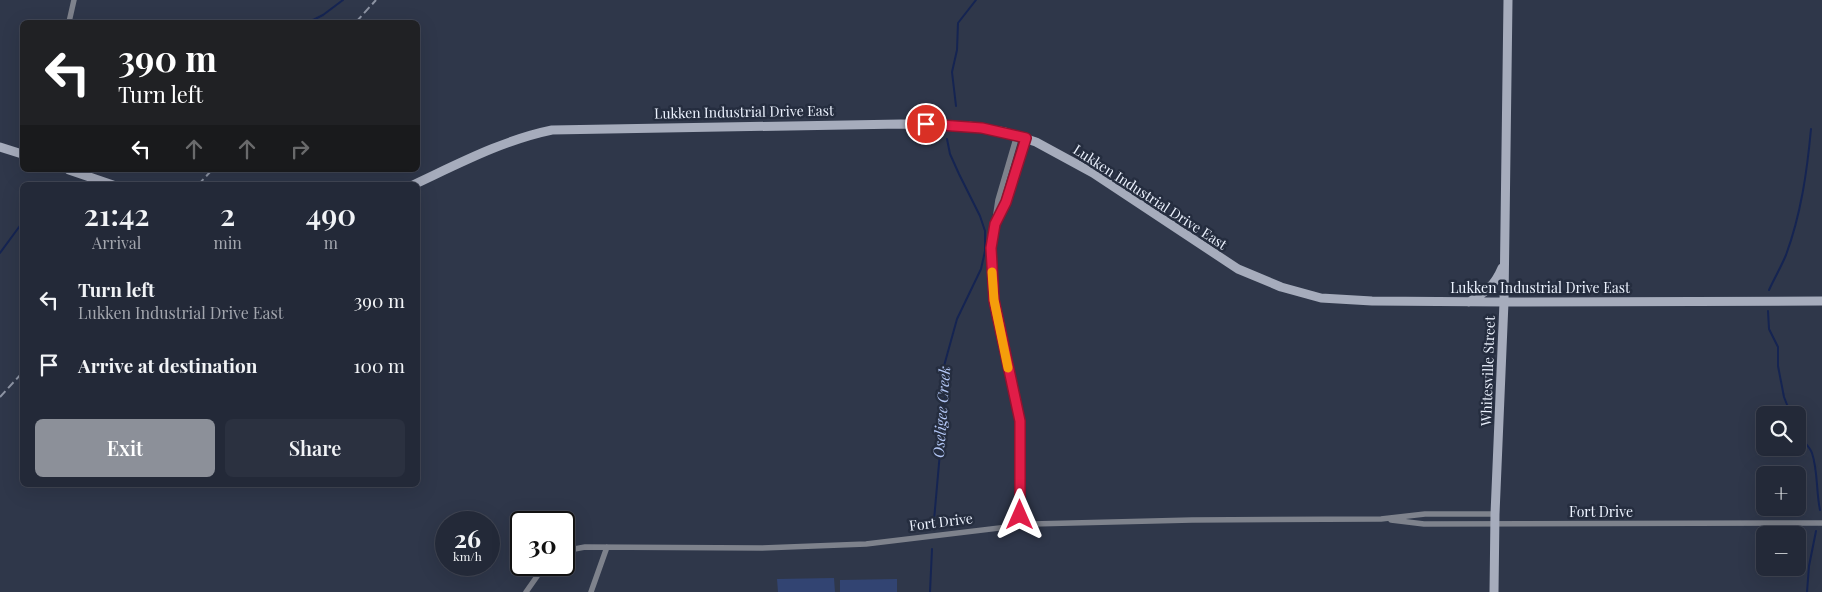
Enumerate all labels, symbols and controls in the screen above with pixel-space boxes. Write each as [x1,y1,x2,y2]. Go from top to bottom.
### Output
text: 390 m [118,34,217,81]
icon: left [35,40,100,105]
text: Turn left [118,79,203,109]
street label: Lukken Industrial Drive East [654,100,835,123]
pin [905,103,947,145]
icon: arrive [912,110,940,138]
icon: left [127,135,155,163]
icon: ahead [180,135,208,163]
icon: ahead [233,135,261,163]
icon: right [286,135,314,163]
street label: Lukken Industrial Drive East [1070,140,1232,254]
text: 21:42 [84,194,150,234]
text: 2 [220,194,235,234]
text: 490 [306,194,356,234]
text: Arrival [92,232,141,253]
text: min [213,232,242,253]
text: m [324,232,338,253]
text: Turn left [78,276,155,302]
street label: Lukken Industrial Drive East [1450,278,1631,297]
icon: left [35,286,63,314]
text: 390 m [354,287,405,313]
text: Lukken Industrial Drive East [78,302,283,323]
street label: Whitesville Street [1476,315,1499,427]
icon: arrive [35,351,63,379]
text: Arrive at destination [78,352,258,378]
text: 100 m [354,352,405,378]
water label: Oseligee Creek [928,365,954,458]
map controls [1756,406,1806,576]
button: search [1756,406,1806,456]
button: Exit [35,419,215,477]
button: Share [225,419,405,477]
button: + [1756,466,1806,516]
position arrow [993,488,1045,540]
street label: Fort Drive [1569,502,1633,521]
street label: Fort Drive [908,508,974,535]
speed limit sign: 30 [510,511,575,576]
text: 26 [454,521,481,554]
button: − [1756,526,1806,576]
text: km/h [453,548,482,564]

